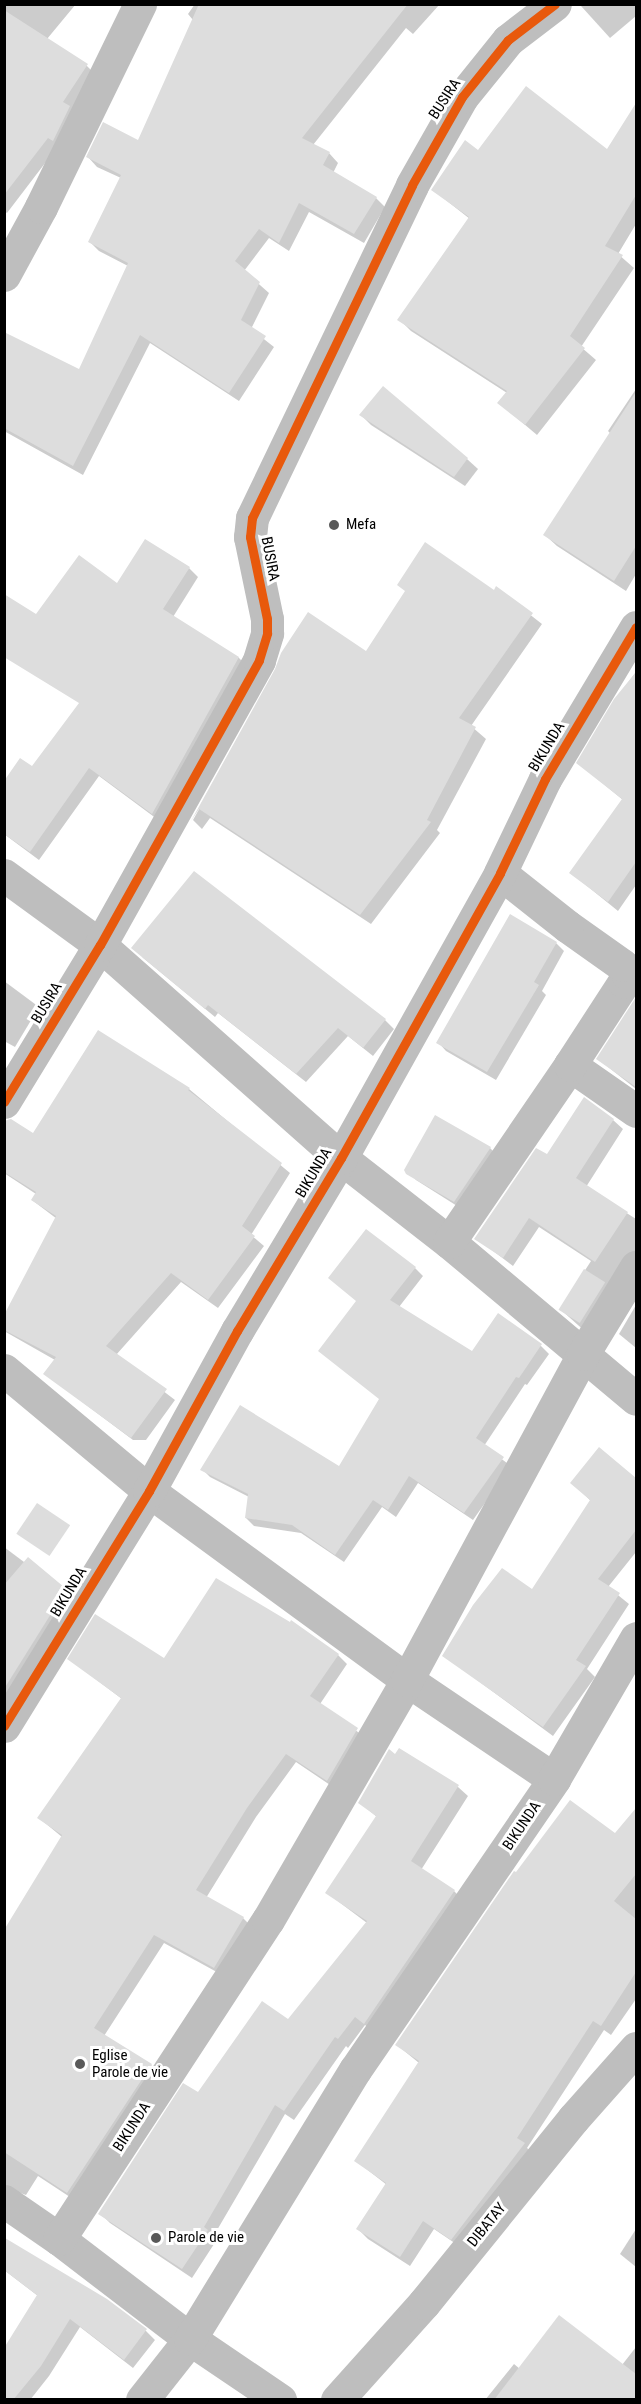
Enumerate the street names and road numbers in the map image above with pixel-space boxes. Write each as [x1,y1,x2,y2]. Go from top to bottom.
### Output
street label: BUSIRA [425,75,465,123]
street label: BUSIRA [257,535,283,583]
street label: BIKUNDA [525,719,569,775]
street label: BUSIRA [28,979,66,1027]
street label: BIKUNDA [292,1145,336,1201]
street label: BIKUNDA [47,1564,91,1620]
street label: BIKUNDA [499,1798,545,1854]
street label: BIKUNDA [110,2099,154,2155]
street label: DIBATAY [464,2199,510,2251]

